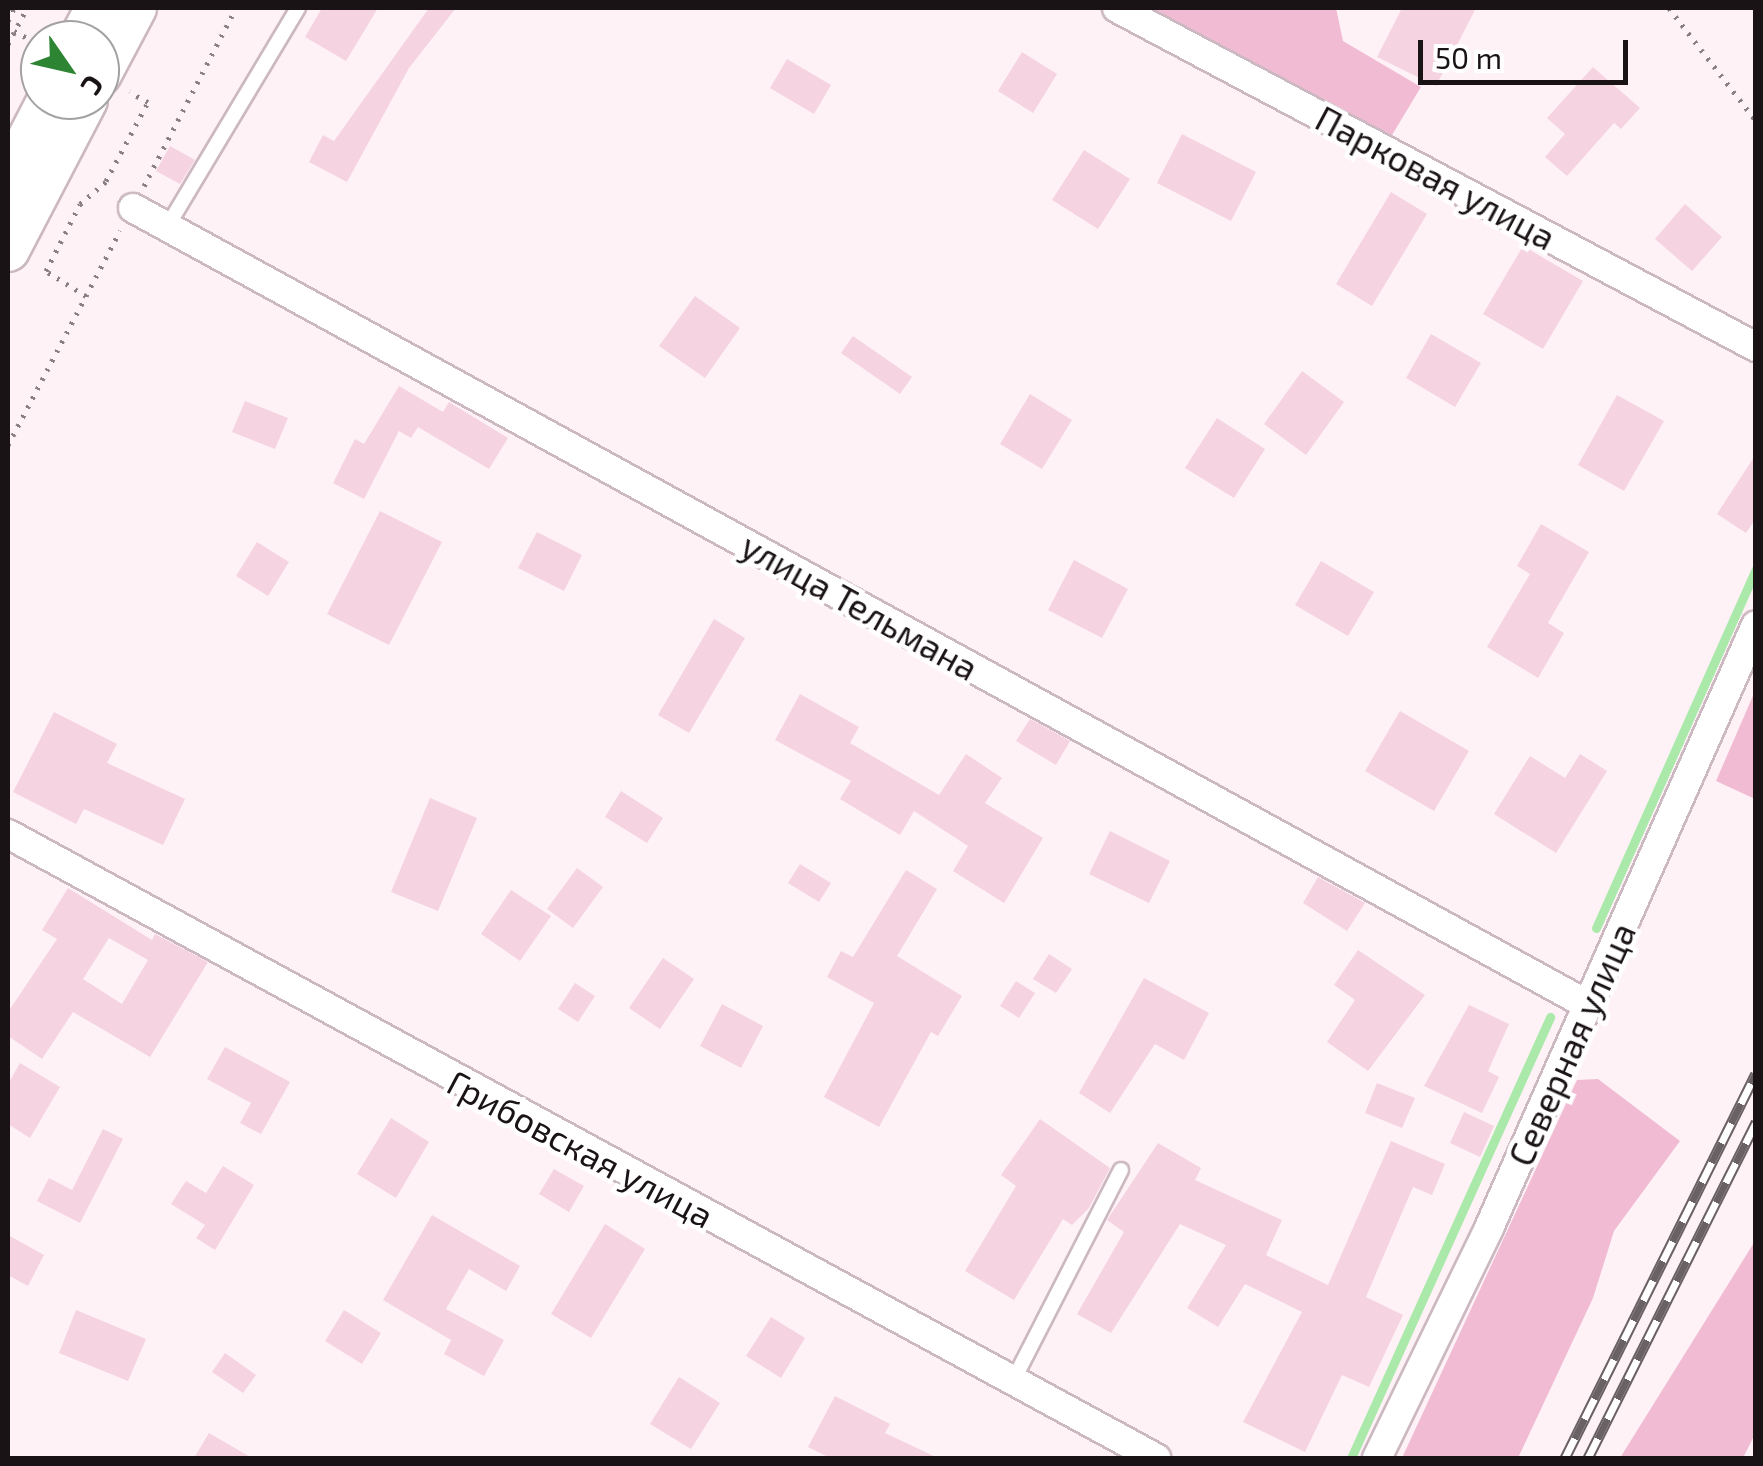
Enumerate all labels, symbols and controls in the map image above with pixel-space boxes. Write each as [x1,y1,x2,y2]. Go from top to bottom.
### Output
north arrow [20,20,120,120]
scale bar [1423,20,1633,82]
text: 50 m [1435,39,1502,75]
text: С [75,69,112,102]
street label: Парковая улица [1309,96,1563,258]
street label: улица Тельмана [734,524,986,688]
street label: Северная улица [1499,916,1643,1172]
street label: Грибовская улица [441,1060,721,1236]

